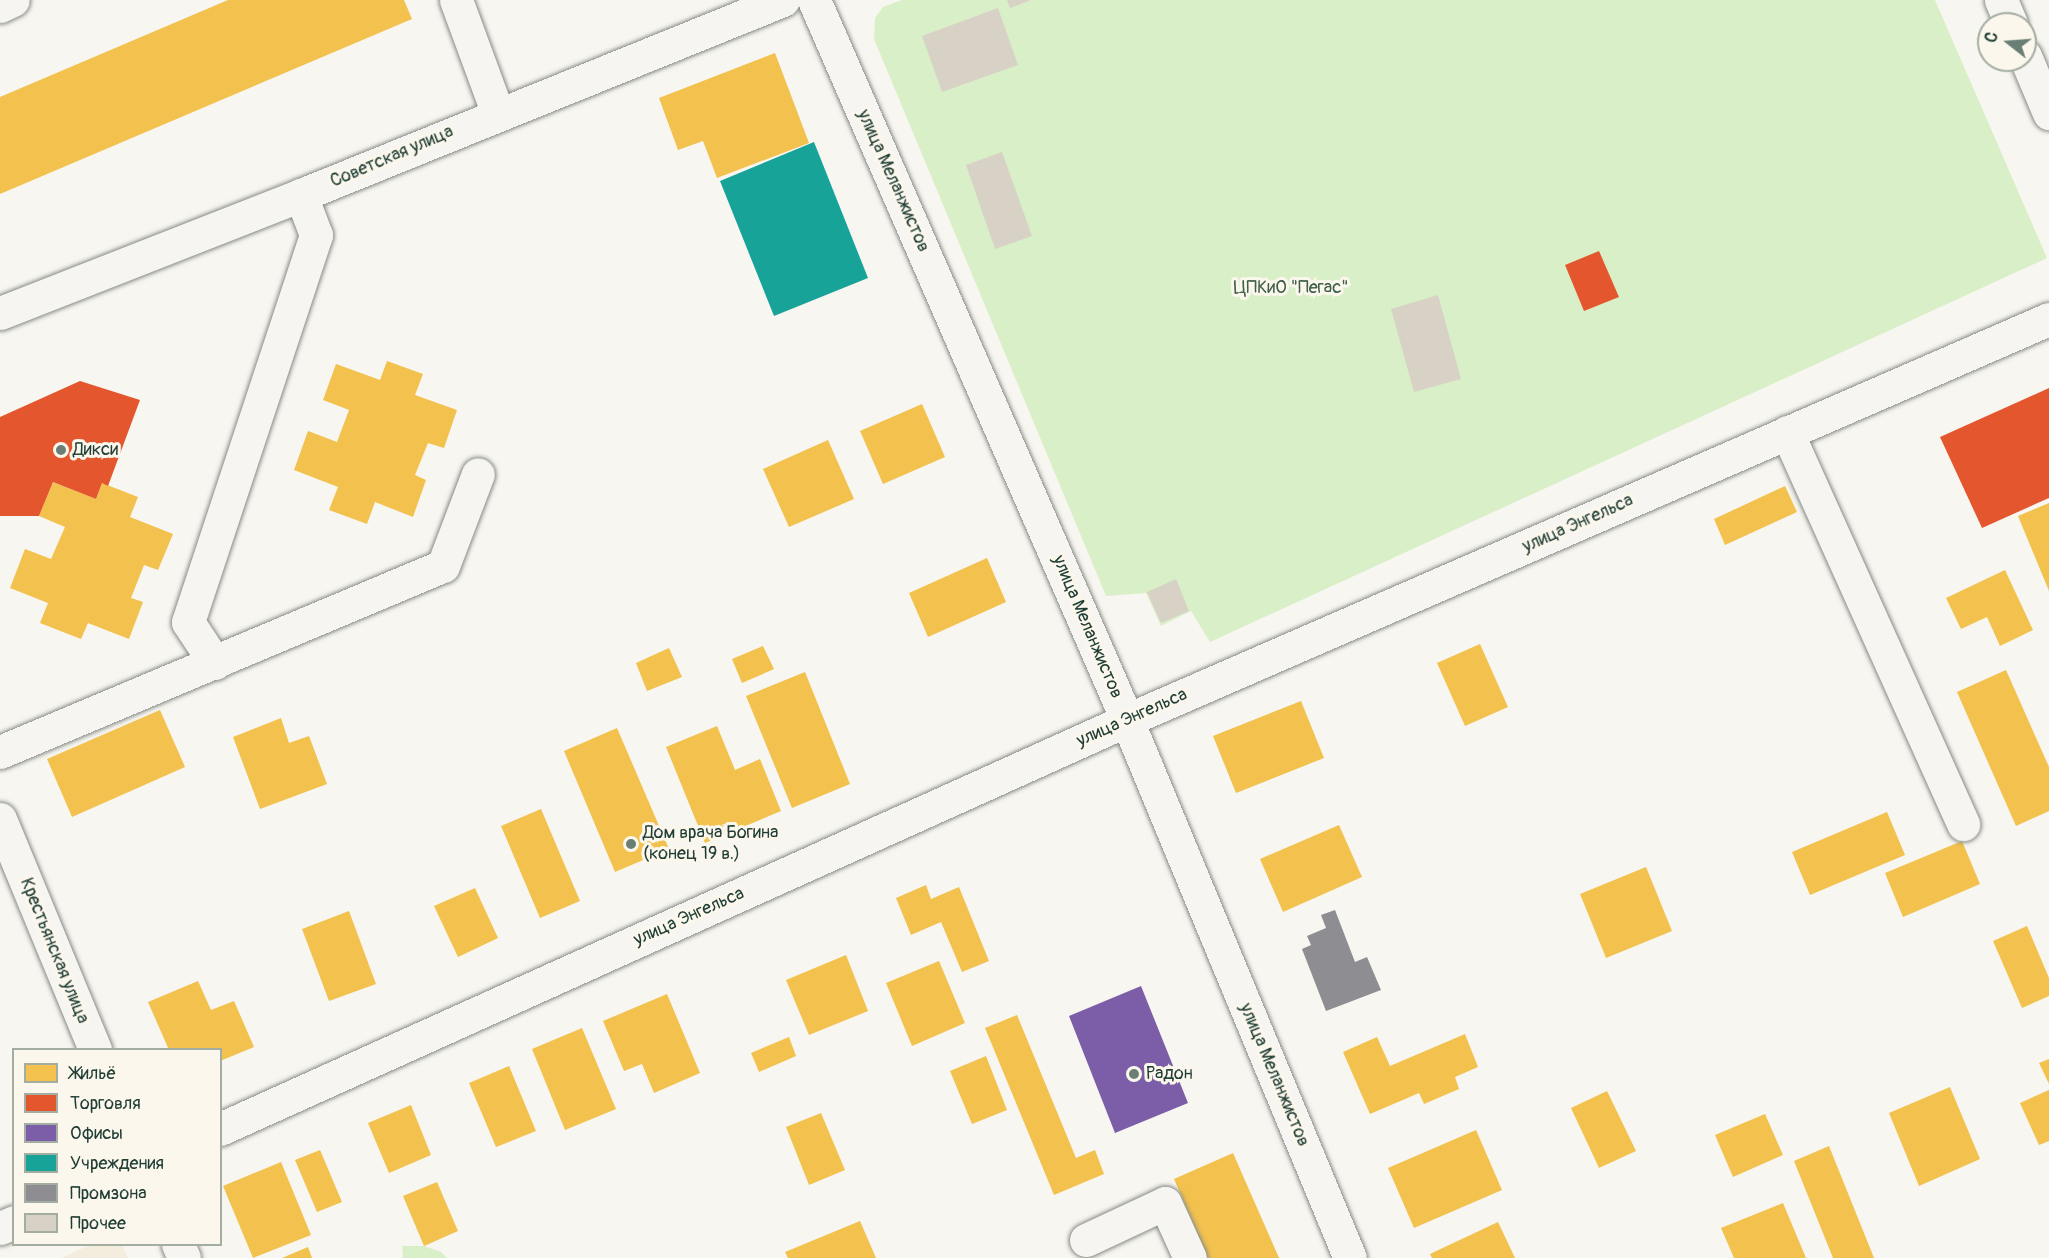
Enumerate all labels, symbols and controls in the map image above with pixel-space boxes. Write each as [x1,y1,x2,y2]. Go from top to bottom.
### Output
north arrow [1977,12,2037,72]
text: С [1981,30,2003,45]
street label: улица Меланжистов [852,107,934,255]
street label: Советская улица [327,121,457,193]
park label: ЦПКиО "Пегас" [1233,277,1349,299]
place label: Дикси [73,439,118,461]
marker: Дикси [54,443,68,457]
street label: улица Энгельса [1519,490,1637,558]
street label: улица Меланжистов [1047,552,1127,702]
street label: улица Энгельса [1073,684,1191,752]
place label: Дом врача Богина (конец 19 в.) [643,823,778,866]
marker: Дом врача Богина (конец 19 в.) [624,837,638,851]
street label: Крестьянская улица [15,875,93,1027]
street label: улица Энгельса [630,883,748,951]
street label: улица Меланжистов [1234,1000,1314,1150]
legend [12,1048,222,1246]
text: Жильё [70,1062,116,1085]
place label: Радон [1146,1063,1193,1085]
marker: Радон [1127,1067,1141,1081]
text: Торговля [70,1092,141,1115]
text: Офисы [70,1122,123,1145]
text: Учреждения [70,1152,164,1175]
text: Промзона [70,1182,147,1205]
text: Прочее [70,1212,126,1235]

